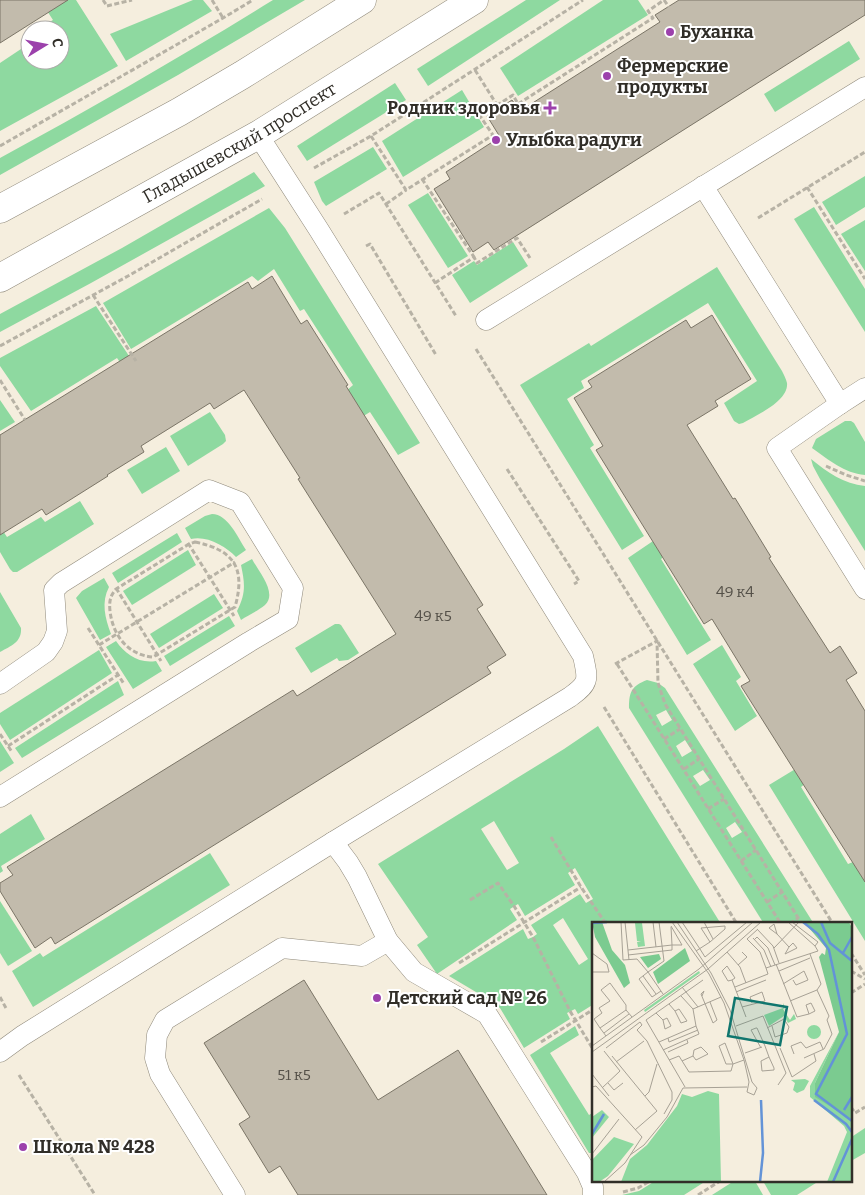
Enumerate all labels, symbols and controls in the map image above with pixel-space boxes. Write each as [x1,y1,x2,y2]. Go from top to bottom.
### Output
north arrow [20,20,70,70]
place label: Буханка [680,21,754,43]
marker: Буханка [664,26,676,38]
text: С [48,37,66,49]
place label: Фермерские продукты [617,55,729,98]
marker: Фермерские продукты [601,70,613,82]
street label: Гладышевский проспект [139,78,340,208]
place label: Родник здоровья [387,97,540,119]
marker: Родник здоровья [544,102,556,114]
place label: Улыбка радуги [506,129,642,151]
marker: Улыбка радуги [490,134,502,146]
house number: 49 к4 [716,583,754,601]
house number: 49 к5 [414,607,452,625]
inset map [592,922,852,1182]
place label: Детский сад № 26 [387,987,547,1009]
marker: Детский сад № 26 [371,992,383,1004]
house number: 51 к5 [277,1066,311,1084]
place label: Школа № 428 [33,1136,155,1158]
marker: Школа № 428 [17,1141,29,1153]

